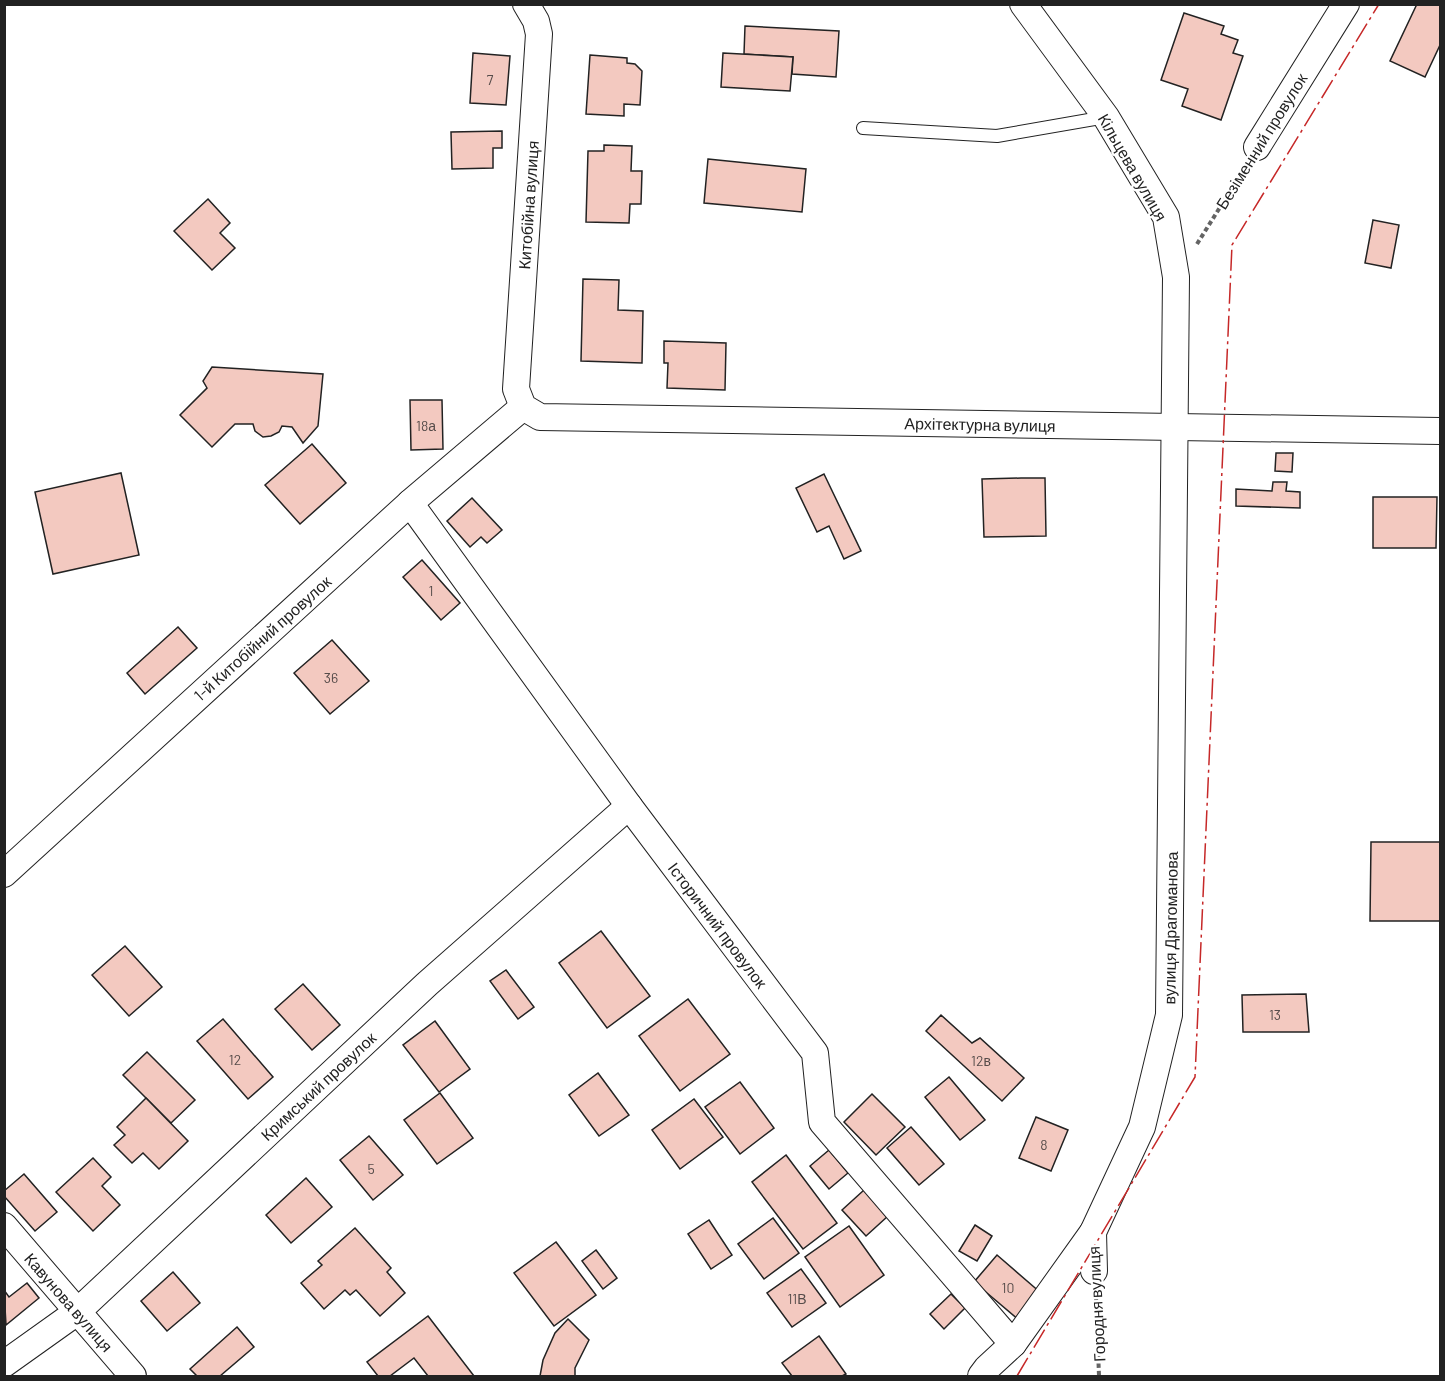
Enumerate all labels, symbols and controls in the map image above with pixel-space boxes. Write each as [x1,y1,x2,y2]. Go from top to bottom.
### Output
street label: Безіменний провулок [1212,69,1311,212]
house number: 7 [487,71,494,88]
street label: Кільцева вулиця [1095,110,1171,224]
street label: Китобійна вулиця [514,140,542,270]
street label: Архітектурна вулиця [904,413,1056,435]
house number: 18а [416,417,436,434]
street label: 1-й Китобійний провулок [190,571,335,704]
house number: 1 [429,582,433,599]
house number: 36 [324,669,338,686]
street label: вулиця Драгоманова [1159,851,1181,1005]
street label: Історичний провулок [665,858,772,992]
house number: 13 [1269,1006,1281,1023]
street label: Кримський провулок [257,1027,380,1144]
house number: 12 [229,1051,241,1068]
house number: 12в [971,1052,991,1069]
house number: 8 [1040,1136,1048,1153]
house number: 5 [367,1160,375,1177]
street label: Городня вулиця [1083,1246,1109,1362]
street label: Кавунова вулиця [21,1249,117,1355]
house number: 10 [1002,1279,1014,1296]
house number: 11В [787,1290,807,1307]

